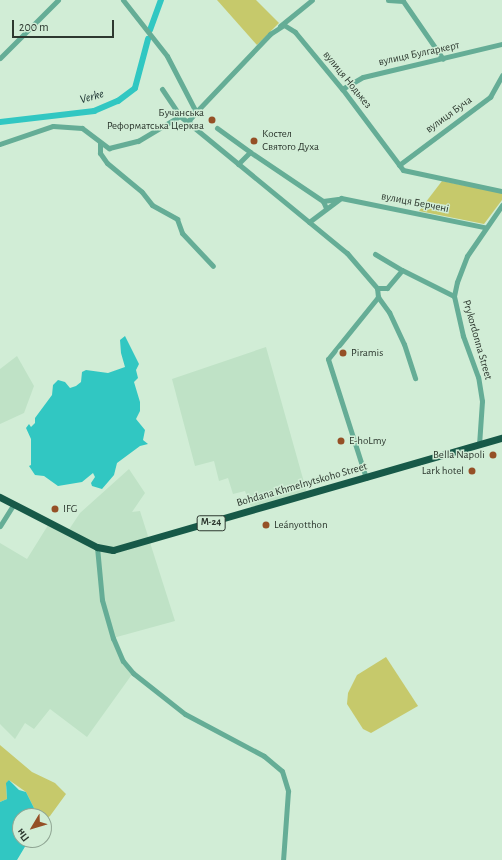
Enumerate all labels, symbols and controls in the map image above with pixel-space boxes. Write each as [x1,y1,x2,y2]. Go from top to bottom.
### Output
scale bar [14,12,116,38]
text: 200 m [19,21,49,33]
street label: вулиця Булгаркерт [377,39,461,69]
street label: вулиця Нодькез [320,49,374,111]
water label: Verke [78,87,106,107]
street label: вулиця Буча [423,94,475,136]
place label: Бучанська Реформатська Церква [107,107,204,133]
marker: Бучанська Реформатська Церква [207,115,217,125]
place label: Костел Святого Духа [262,128,319,154]
marker: Костел Святого Духа [249,136,259,146]
street label: вулиця Берчені [380,190,450,216]
street label: Prykordonna Street [459,298,495,382]
place label: Piramis [351,346,383,360]
marker: Piramis [338,348,348,358]
place label: E-hoLmy [349,434,386,448]
marker: E-hoLmy [336,436,346,446]
place label: Bella Napoli [433,448,485,462]
marker: Bella Napoli [488,450,498,460]
street label: Bohdana Khmelnytskoho Street [235,460,369,510]
place label: Lark hotel [422,464,464,478]
marker: Lark hotel [467,466,477,476]
place label: IFG [63,502,77,516]
marker: IFG [50,504,60,514]
road number: М-24 [196,515,226,531]
place label: Leányotthon [274,518,328,532]
marker: Leányotthon [261,520,271,530]
north arrow [12,808,52,848]
text: Пн [14,826,31,844]

